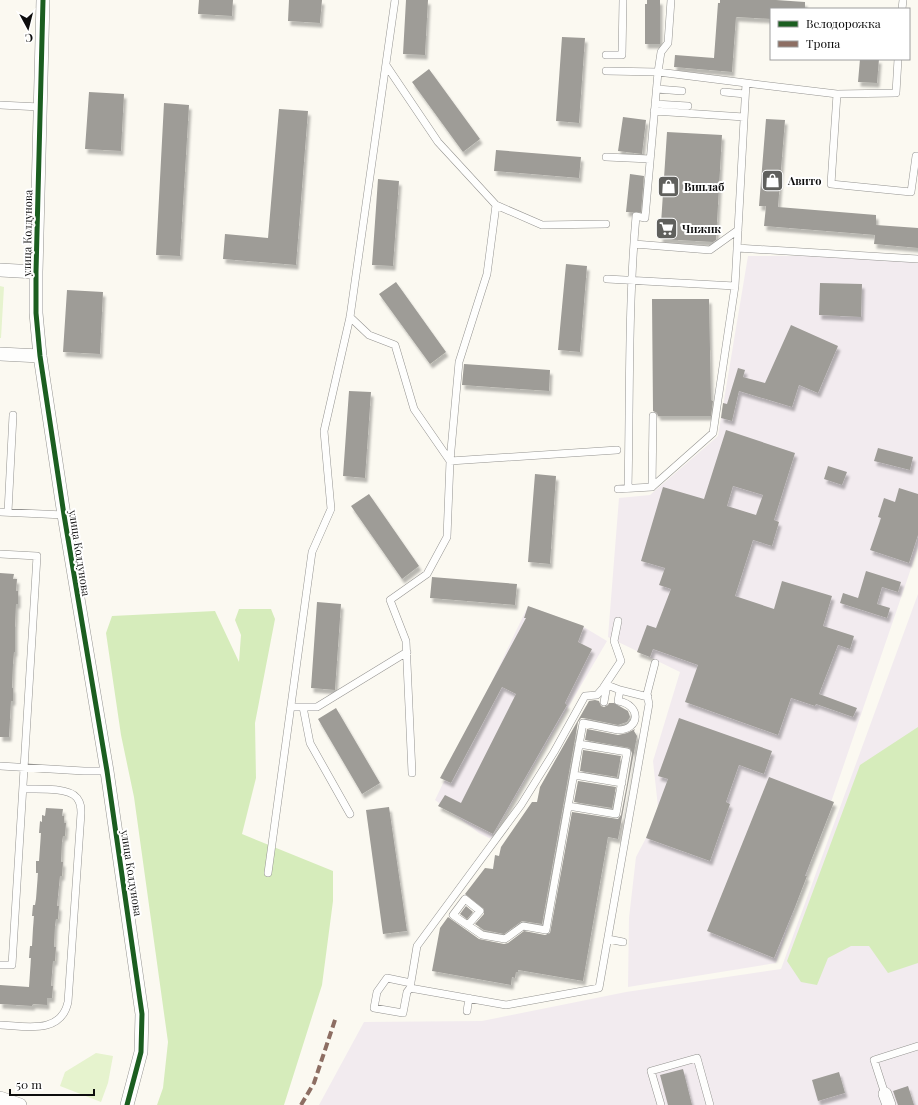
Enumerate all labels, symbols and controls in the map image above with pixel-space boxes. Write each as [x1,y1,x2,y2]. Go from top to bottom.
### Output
north arrow [8,8,48,48]
legend [770,8,910,60]
text: Велодорожка [806,15,881,31]
text: С [24,31,34,46]
text: Тропа [806,35,840,51]
shop icon: Авито [760,167,786,193]
shop icon: Винлаб [656,173,682,199]
place label: Авито [787,173,821,188]
place label: Винлаб [684,179,725,194]
street label: улица Колдунова [19,189,35,277]
supermarket icon: Чижик [653,215,679,241]
place label: Чижик [682,221,721,236]
street label: улица Колдунова [66,508,94,598]
street label: улица Колдунова [118,828,146,918]
scale bar [10,1071,94,1097]
text: 50 m [16,1076,42,1092]

